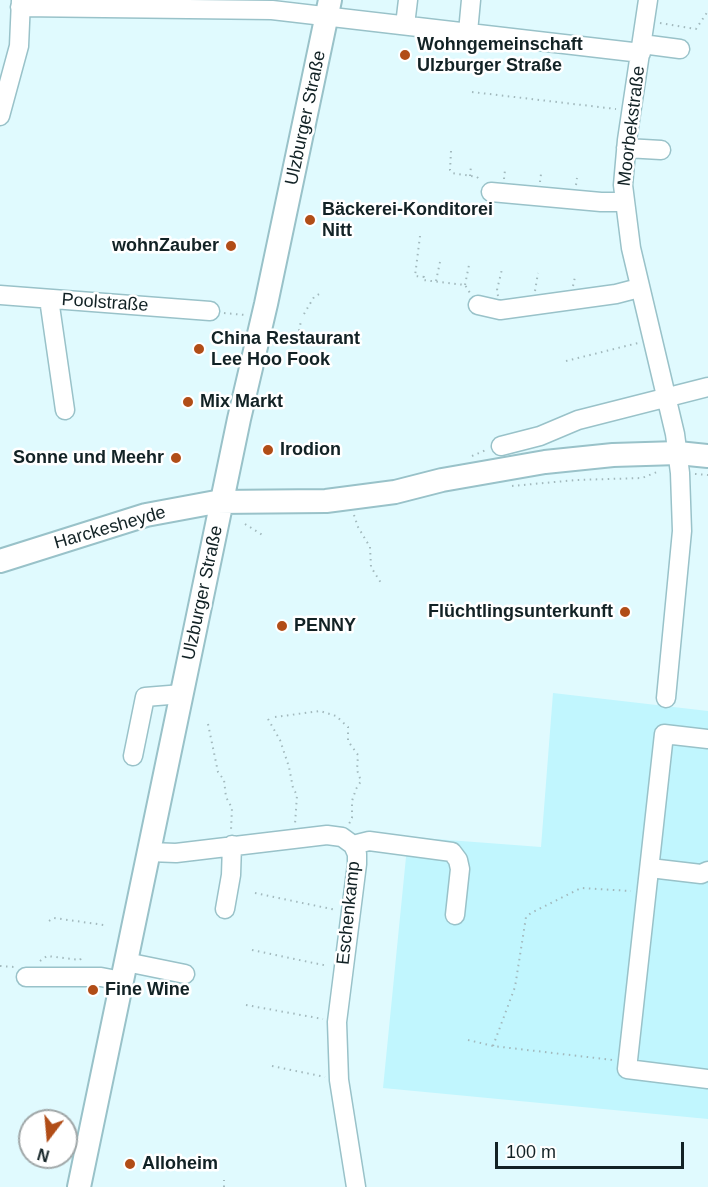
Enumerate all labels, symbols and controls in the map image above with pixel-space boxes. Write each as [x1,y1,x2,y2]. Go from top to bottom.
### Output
place label: Wohngemeinschaft Ulzburger Straße [417,34,583,76]
marker: Wohngemeinschaft Ulzburger Straße [398,48,412,62]
street label: Ulzburger Straße [281,49,331,187]
street label: Moorbekstraße [614,65,650,187]
place label: Bäckerei-Konditorei Nitt [322,199,493,242]
marker: Bäckerei-Konditorei Nitt [303,213,317,227]
place label: wohnZauber [112,235,219,257]
marker: wohnZauber [224,239,238,253]
street label: Poolstraße [61,289,149,317]
place label: China Restaurant Lee Hoo Fook [211,328,360,370]
marker: China Restaurant Lee Hoo Fook [192,342,206,356]
place label: Mix Markt [200,391,283,413]
marker: Mix Markt [181,395,195,409]
place label: Irodion [280,439,341,461]
marker: Irodion [261,443,275,457]
place label: Sonne und Meehr [13,447,164,469]
marker: Sonne und Meehr [169,451,183,465]
street label: Harckesheyde [52,502,168,554]
street label: Ulzburger Straße [178,524,228,662]
place label: Flüchtlingsunterkunft [428,601,613,623]
marker: Flüchtlingsunterkunft [618,605,632,619]
place label: PENNY [294,615,356,637]
marker: PENNY [275,619,289,633]
street label: Eschenkamp [333,860,365,966]
place label: Fine Wine [105,979,190,1001]
marker: Fine Wine [86,983,100,997]
north arrow [18,1109,78,1169]
scale bar [498,1130,687,1168]
text: 100 m [506,1142,556,1162]
text: N [36,1145,51,1165]
place label: Alloheim [142,1153,218,1175]
marker: Alloheim [123,1157,137,1171]

